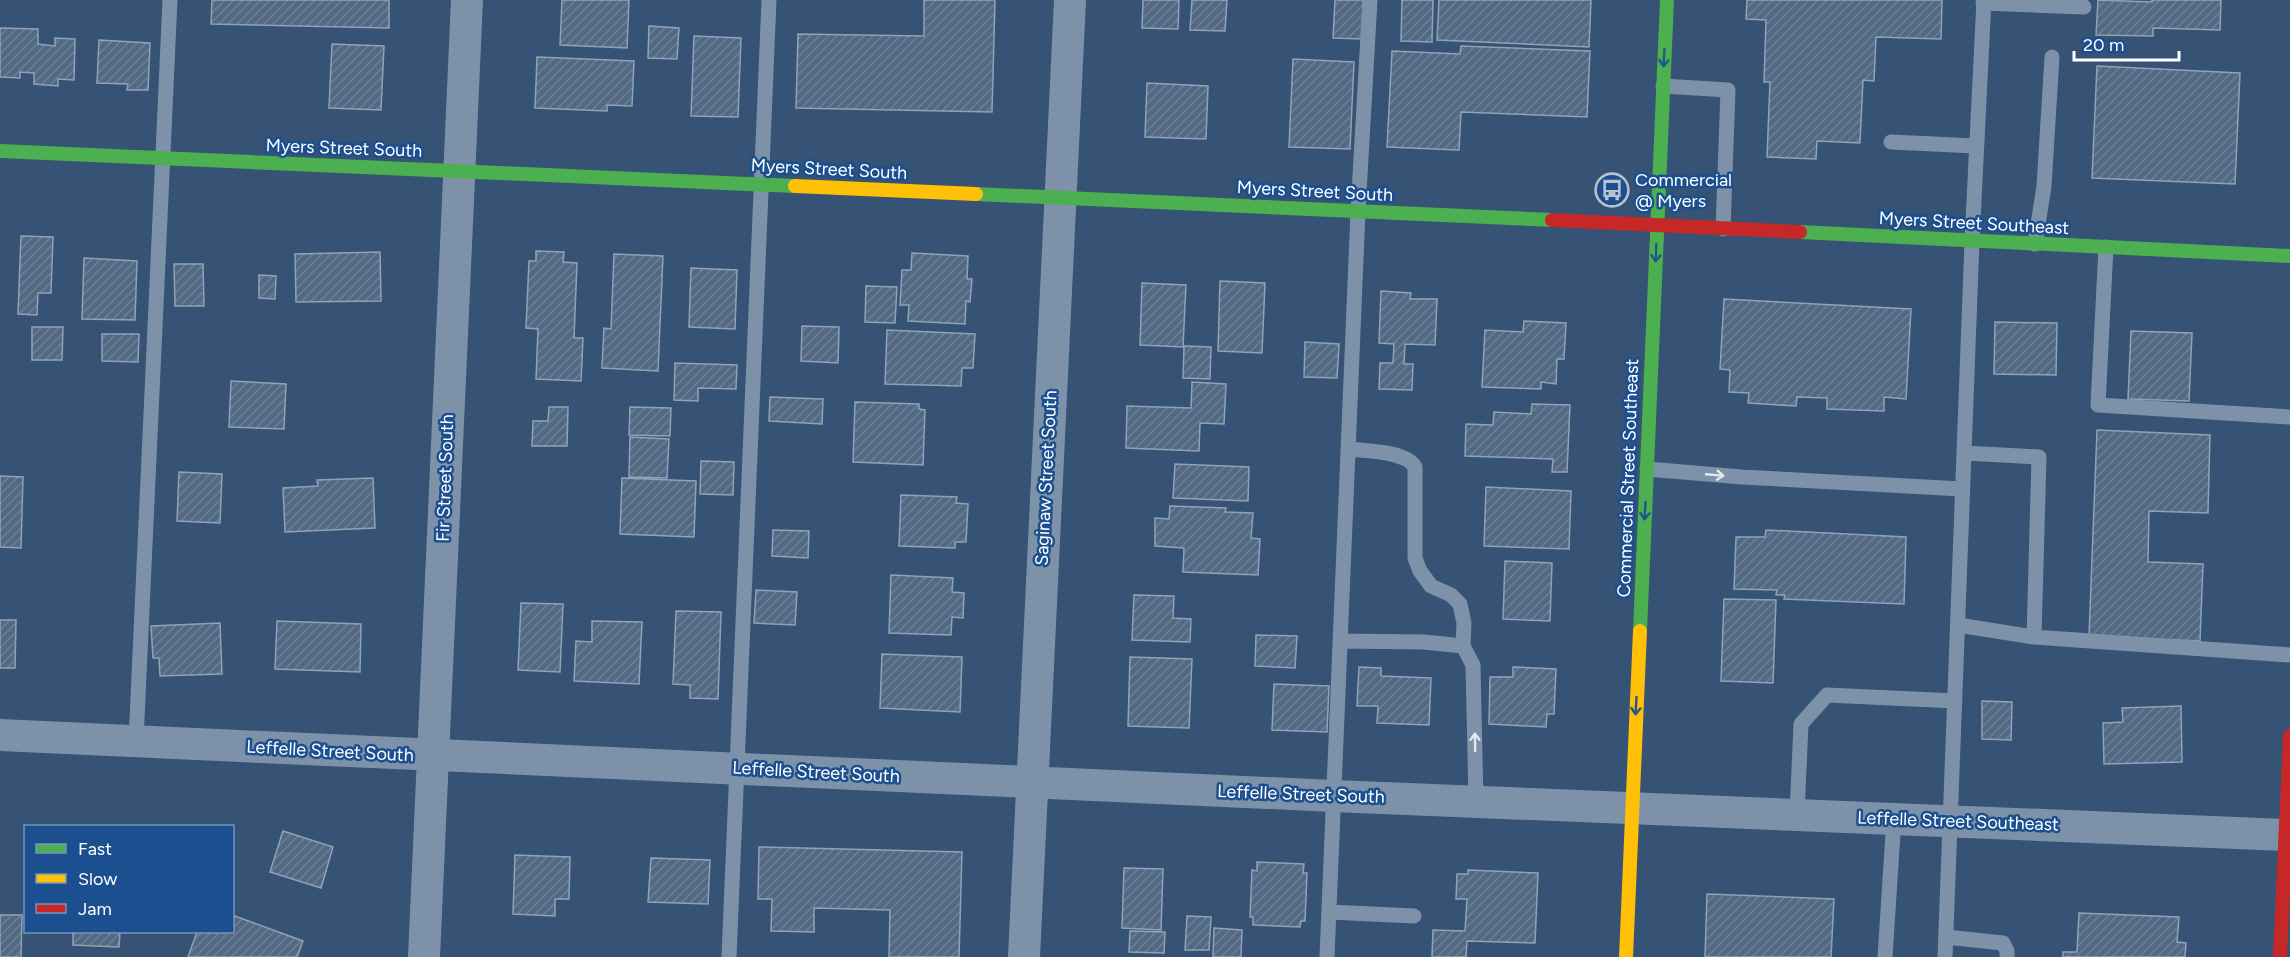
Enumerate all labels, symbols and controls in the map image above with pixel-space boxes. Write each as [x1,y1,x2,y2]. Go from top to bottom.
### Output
scale bar [2074,24,2179,62]
text: 20 m [2083,34,2124,56]
one-way arrow [1659,48,1670,68]
street label: Myers Street South [265,134,423,162]
street label: Myers Street South [750,154,908,184]
place label: Commercial @ Myers [1635,169,1732,212]
bus stop icon: Commercial @ Myers [1594,172,1630,208]
street label: Myers Street South [1236,176,1394,206]
street label: Myers Street Southeast [1878,207,2070,239]
one-way arrow [1650,243,1661,263]
street label: Commercial Street Southeast [1613,358,1643,598]
street label: Saginaw Street South [1030,390,1062,566]
street label: Fir Street South [432,414,458,542]
one-way arrow [1705,470,1725,481]
one-way arrow [1639,501,1650,521]
one-way arrow [1631,695,1642,715]
one-way arrow [1469,733,1480,753]
street label: Leffelle Street South [246,736,414,766]
street label: Leffelle Street South [732,757,900,787]
street label: Leffelle Street South [1217,780,1385,808]
street label: Leffelle Street Southeast [1857,806,2059,836]
legend [24,825,234,933]
text: Fast [78,838,112,860]
text: Slow [78,868,117,890]
text: Jam [78,898,112,920]

